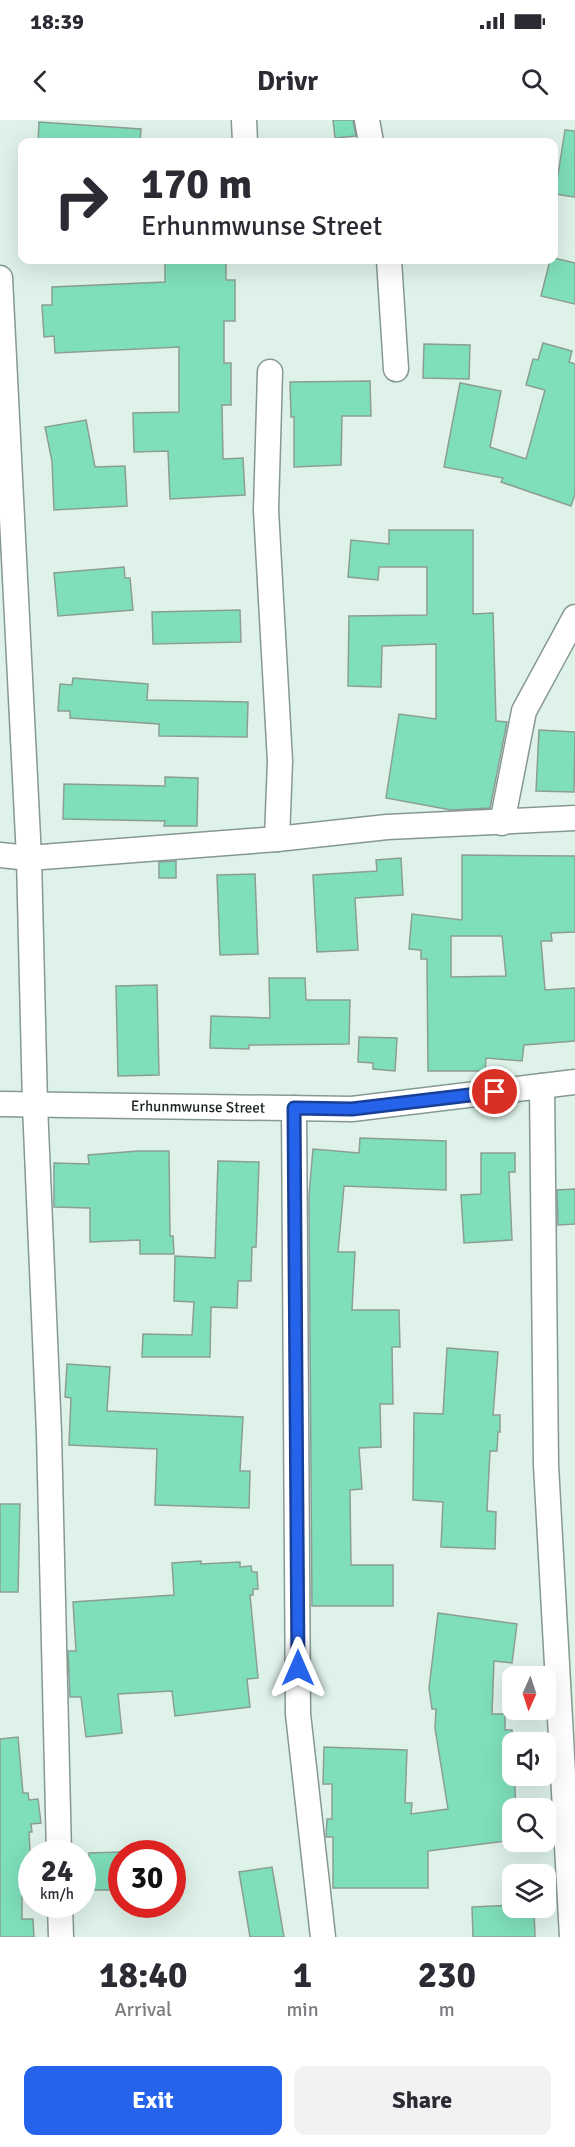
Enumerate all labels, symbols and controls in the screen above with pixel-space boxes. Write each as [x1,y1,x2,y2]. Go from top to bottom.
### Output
text: 18:39 [30,8,84,35]
icon: back [24,65,57,98]
text: Drivr [257,65,318,98]
icon: search [518,65,551,98]
text: 170 m [141,159,252,210]
icon: right [42,162,120,240]
text: Erhunmwunse Street [141,210,382,243]
pin [469,1066,520,1117]
icon: arrive [478,1075,511,1108]
street label: Erhunmwunse Street [131,1097,265,1117]
position arrow [266,1636,330,1700]
north arrow [502,1666,556,1720]
map controls [502,1666,556,1918]
button: sound [502,1732,556,1786]
button: search [502,1798,556,1852]
speed limit sign: 30 [108,1840,186,1918]
text: 24 [41,1853,73,1890]
button: layers [502,1864,556,1918]
text: km/h [40,1885,74,1903]
text: 18:40 [99,1953,187,1998]
text: 1 [293,1953,312,1998]
text: 230 [418,1953,476,1998]
text: Arrival [114,1997,172,2022]
text: min [286,1997,319,2022]
text: m [439,1997,455,2022]
button: Exit [24,2066,282,2135]
button: Share [294,2066,551,2135]

